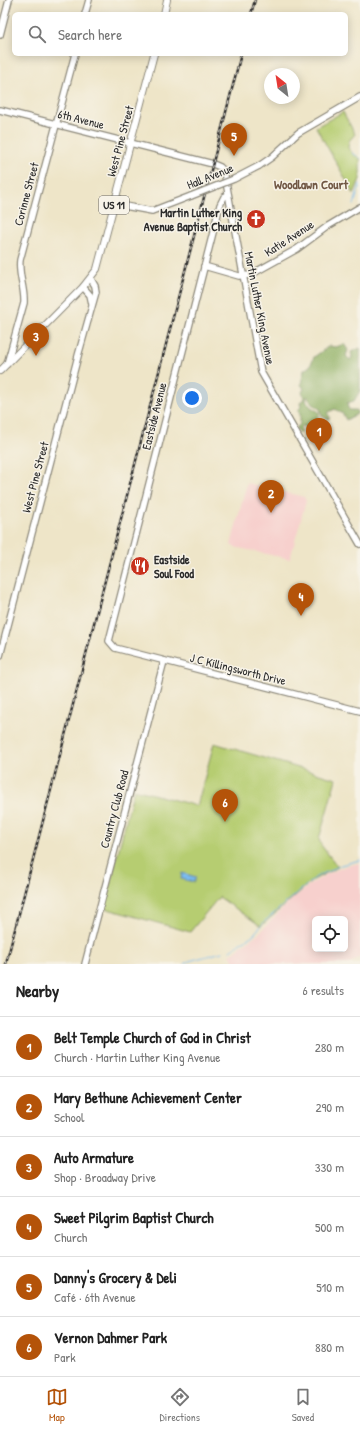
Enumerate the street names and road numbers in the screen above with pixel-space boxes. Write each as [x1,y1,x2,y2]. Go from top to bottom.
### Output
street label: West Pine Street [102,103,138,178]
street label: 6th Avenue [56,105,106,133]
street label: Hall Avenue [184,159,236,193]
street label: Corinne Street [9,160,43,228]
road number: US 11 [99,196,129,214]
street label: Katie Avenue [261,216,317,260]
street label: Martin Luther King Avenue [241,250,279,366]
street label: Eastside Avenue [137,380,171,451]
street label: West Pine Street [17,439,53,514]
street label: J C Killingsworth Drive [188,649,288,689]
street label: Country Club Road [95,768,133,850]

